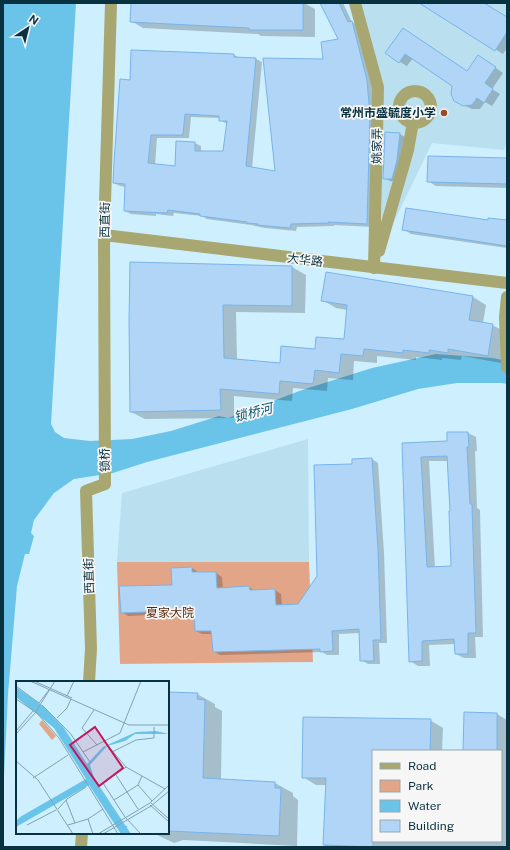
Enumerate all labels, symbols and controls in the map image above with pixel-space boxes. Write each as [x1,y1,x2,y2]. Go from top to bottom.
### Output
north arrow [8,8,48,48]
text: N [27,12,41,27]
place label: 常州市盛毓度小学 [340,106,436,120]
marker: 常州市盛毓度小学 [439,108,449,118]
street label: 姚家弄 [370,128,384,164]
street label: 西直街 [98,202,112,238]
street label: 大华路 [286,251,324,269]
water label: 锁桥河 [232,400,277,424]
street label: 锁桥 [98,448,112,472]
street label: 西直街 [81,558,97,594]
park label: 夏家大院 [146,606,194,620]
inset map [16,681,169,834]
legend [372,750,502,842]
text: Road [408,759,436,773]
text: Park [408,779,434,793]
text: Water [408,799,442,813]
text: Building [408,819,454,833]

